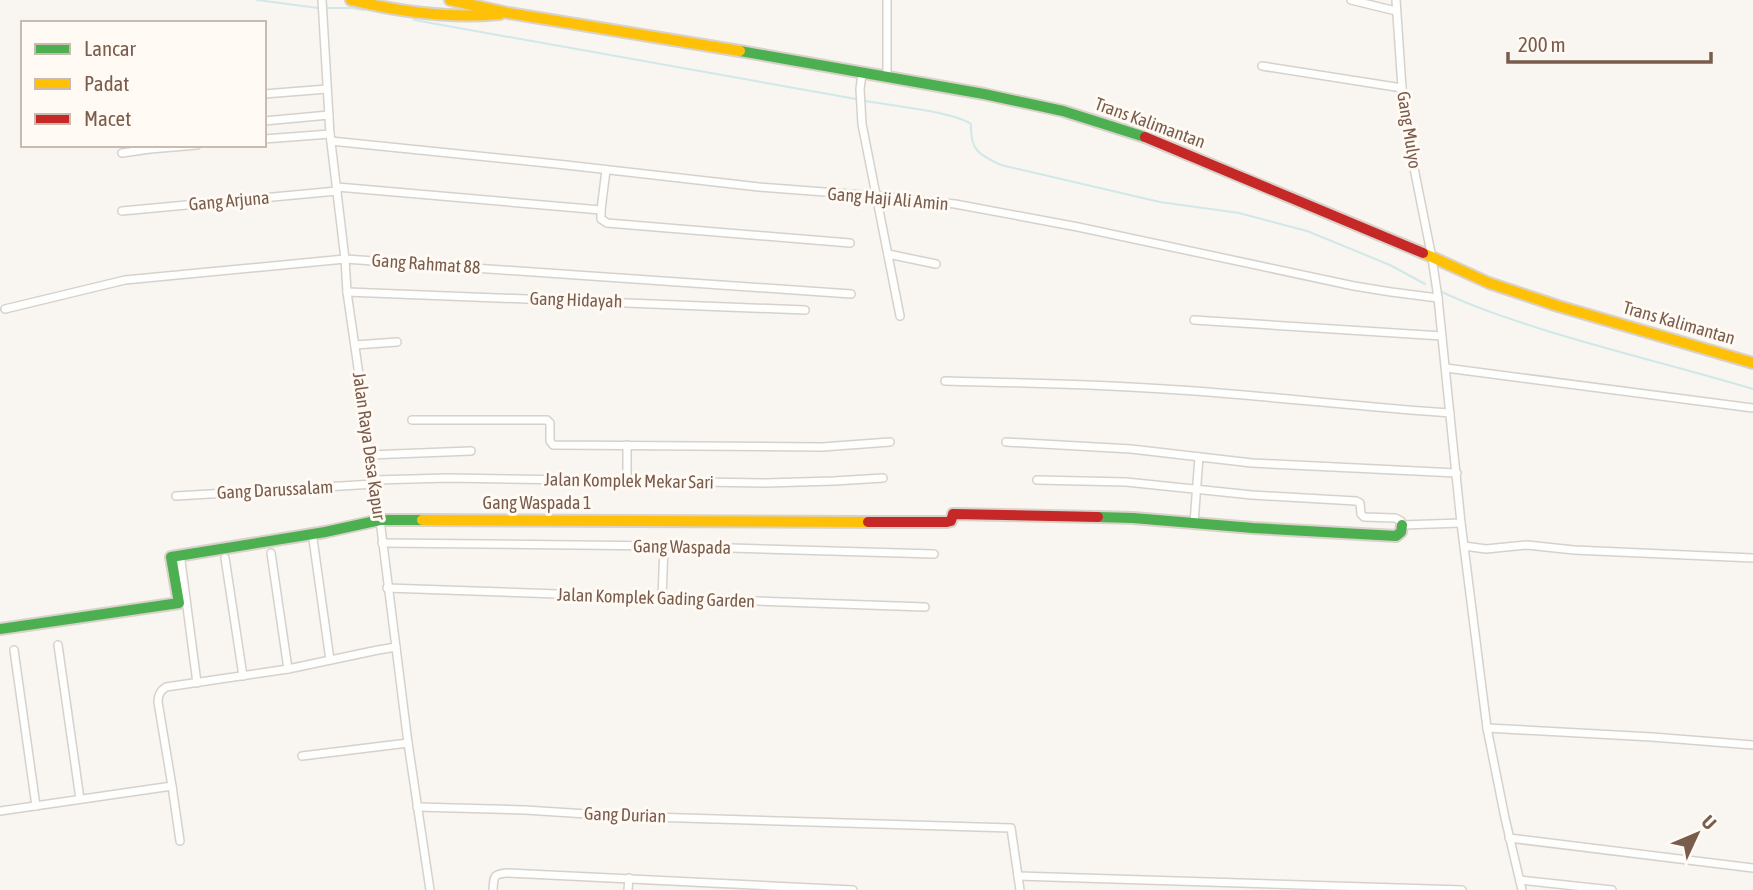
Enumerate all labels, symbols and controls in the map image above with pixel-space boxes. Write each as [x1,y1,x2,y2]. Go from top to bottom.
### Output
legend [21,21,266,147]
scale bar [1508,21,1711,65]
text: 200 m [1518,32,1566,56]
text: Lancar [84,36,137,60]
text: Padat [84,71,129,95]
street label: Gang Mulyo [1393,90,1426,170]
street label: Trans Kalimantan [1092,93,1208,152]
text: Macet [84,106,131,130]
street label: Gang Haji Ali Amin [827,183,949,214]
street label: Gang Arjuna [188,187,270,214]
street label: Gang Rahmat 88 [371,249,481,278]
street label: Gang Hidayah [529,287,623,312]
street label: Trans Kalimantan [1621,296,1738,349]
street label: Jalan Raya Desa Kapur [349,371,390,522]
street label: Jalan Komplek Mekar Sari [544,469,714,492]
street label: Gang Darussalam [216,476,334,503]
street label: Gang Waspada 1 [483,492,591,513]
street label: Gang Waspada [633,535,731,558]
street label: Jalan Komplek Gading Garden [557,584,755,611]
north arrow [1662,799,1732,869]
street label: Gang Durian [584,803,666,826]
text: U [1697,811,1721,834]

